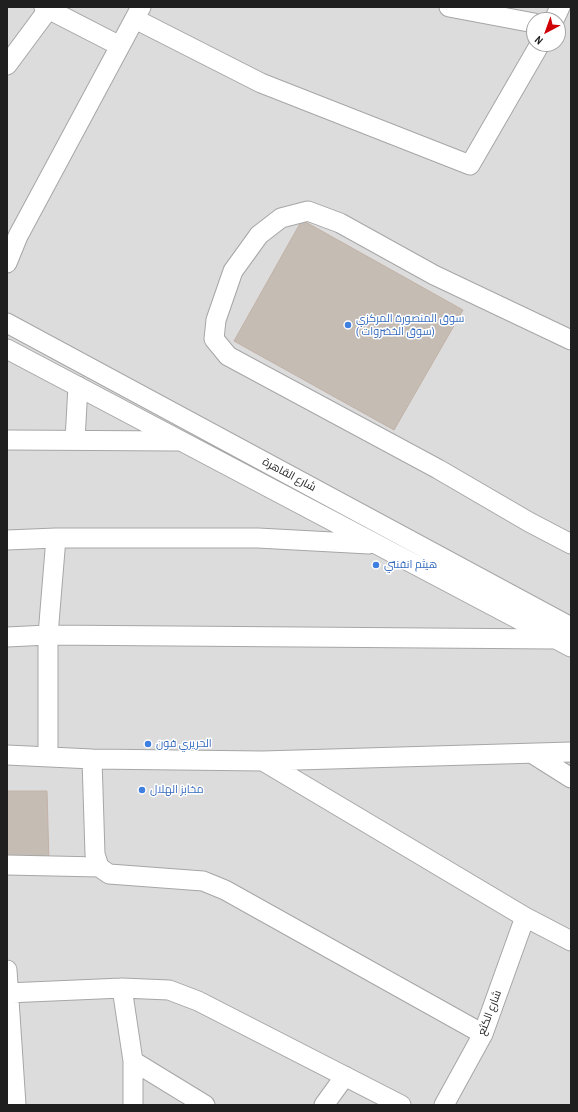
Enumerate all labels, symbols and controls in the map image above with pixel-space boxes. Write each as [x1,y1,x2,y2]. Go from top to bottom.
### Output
north arrow [526,12,566,52]
text: N [532,33,546,48]
place label: سوق المنصورة المركزي ( سوق الخضروات) [356,312,464,338]
marker: سوق المنصورة المركزي ( سوق الخضروات) [343,320,353,330]
street label: شارع القاهرة [260,455,318,495]
place label: هيثم انفنتي [384,558,437,572]
marker: هيثم انفنتي [371,560,381,570]
place label: الحريري فون [156,737,212,751]
marker: الحريري فون [143,739,153,749]
place label: مخابز الهلال [150,783,204,797]
marker: مخابز الهلال [137,785,147,795]
street label: شارع الكثع [475,989,505,1037]

